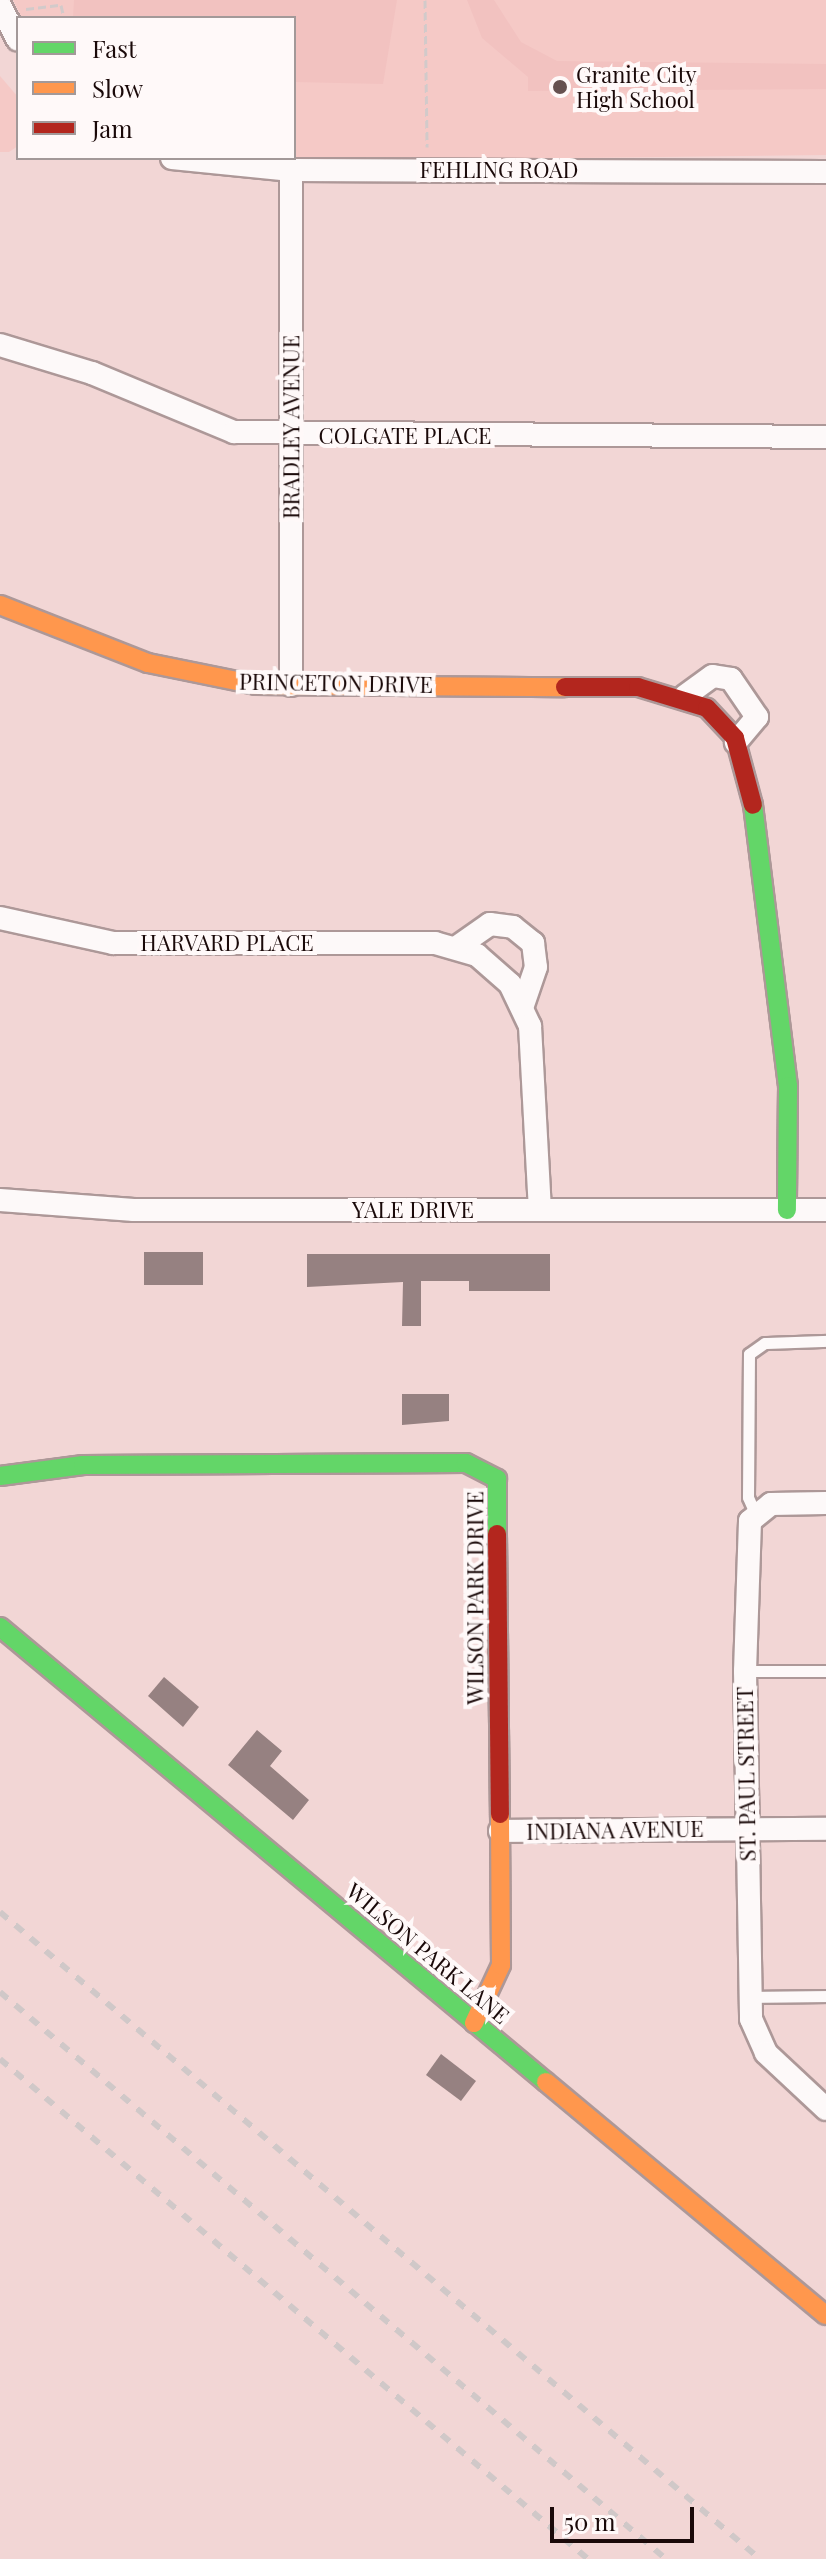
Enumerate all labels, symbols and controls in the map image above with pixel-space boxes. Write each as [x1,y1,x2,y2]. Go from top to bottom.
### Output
legend [16,16,296,160]
text: Fast [92,32,137,64]
place label: Granite City High School [576,61,697,112]
text: Slow [92,72,143,104]
marker: Granite City High School [551,78,569,96]
text: Jam [92,112,133,144]
street label: FEHLING ROAD [420,157,578,183]
street label: BRADLEY AVENUE [278,334,304,520]
street label: COLGATE PLACE [319,423,491,449]
street label: PRINCETON DRIVE [239,668,433,698]
street label: HARVARD PLACE [140,930,314,956]
street label: YALE DRIVE [352,1197,474,1223]
street label: WILSON PARK DRIVE [462,1491,488,1705]
street label: ST. PAUL STREET [731,1686,761,1862]
street label: INDIANA AVENUE [526,1815,704,1845]
street label: WILSON PARK LANE [341,1877,515,2029]
scale bar [554,2491,698,2541]
text: 50 m [564,2505,616,2537]

